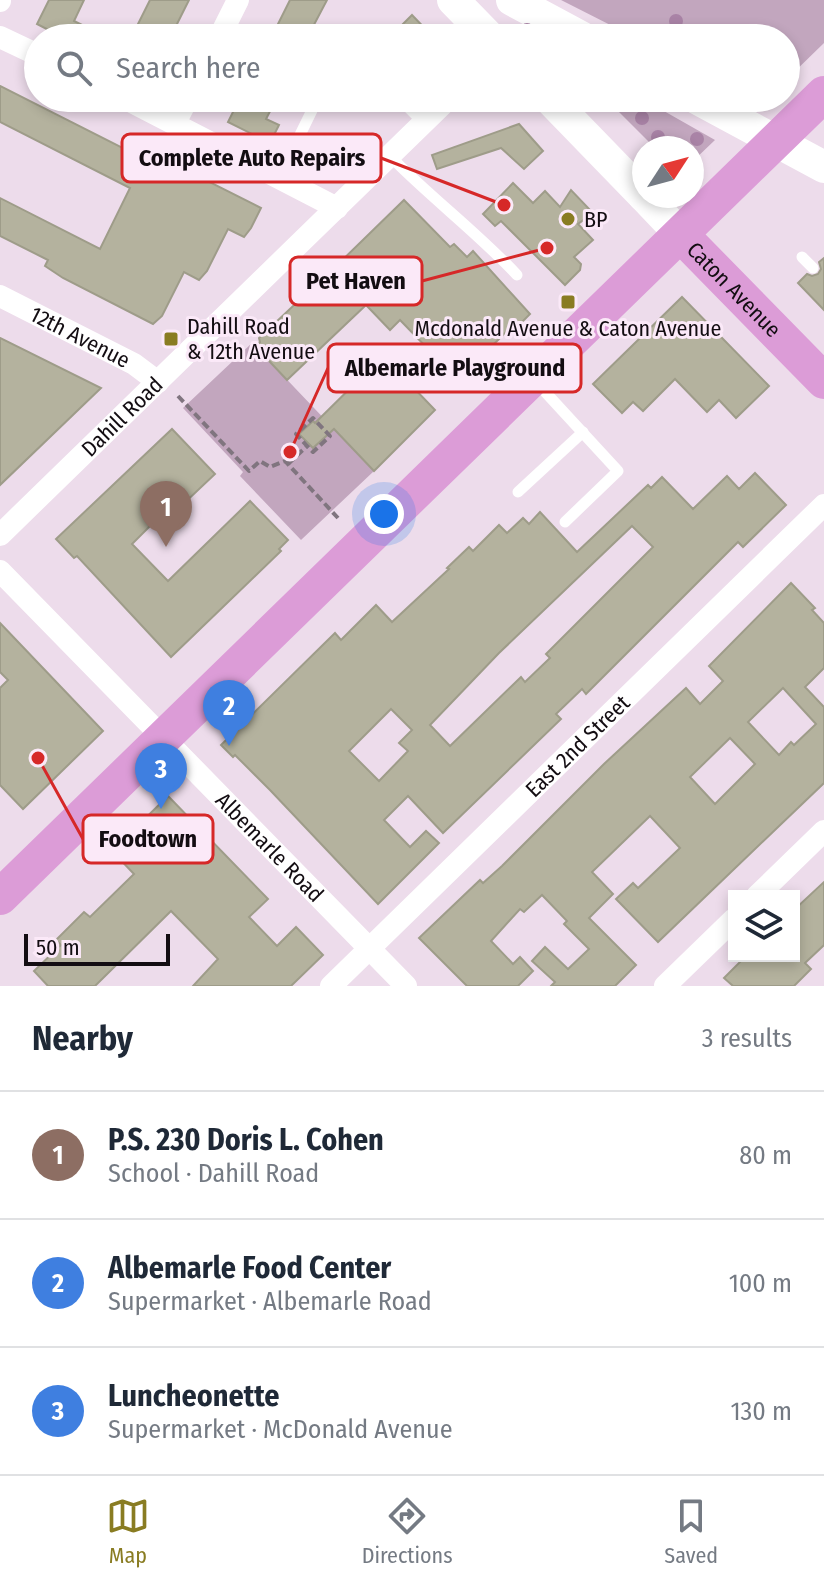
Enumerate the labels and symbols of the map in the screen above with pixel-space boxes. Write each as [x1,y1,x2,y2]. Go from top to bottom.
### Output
callout: Complete Auto Repairs [122,134,381,182]
north arrow [632,136,704,208]
text: Complete Auto Repairs [139,144,366,172]
place label: BP [584,206,608,233]
marker: BP [559,210,577,228]
street label: Caton Avenue [681,236,787,343]
callout: Pet Haven [290,257,422,305]
text: Pet Haven [306,267,406,295]
marker: Mcdonald Avenue & Caton Avenue [559,293,577,311]
street label: 12th Avenue [26,301,134,374]
place label: Dahill Road & 12th Avenue [187,313,315,365]
place label: Mcdonald Avenue & Caton Avenue [415,315,721,342]
marker: Dahill Road & 12th Avenue [162,330,180,348]
callout: Albemarle Playground [328,344,581,392]
text: Albemarle Playground [344,354,565,382]
street label: Dahill Road [76,371,168,462]
pin: 1 [140,481,192,547]
your location [364,494,404,534]
pin: 2 [203,680,255,746]
street label: East 2nd Street [520,689,636,803]
pin: 3 [135,743,187,809]
street label: Albemarle Road [210,787,329,908]
callout: Foodtown [83,815,213,863]
text: Foodtown [99,825,197,853]
scale bar [24,930,170,966]

